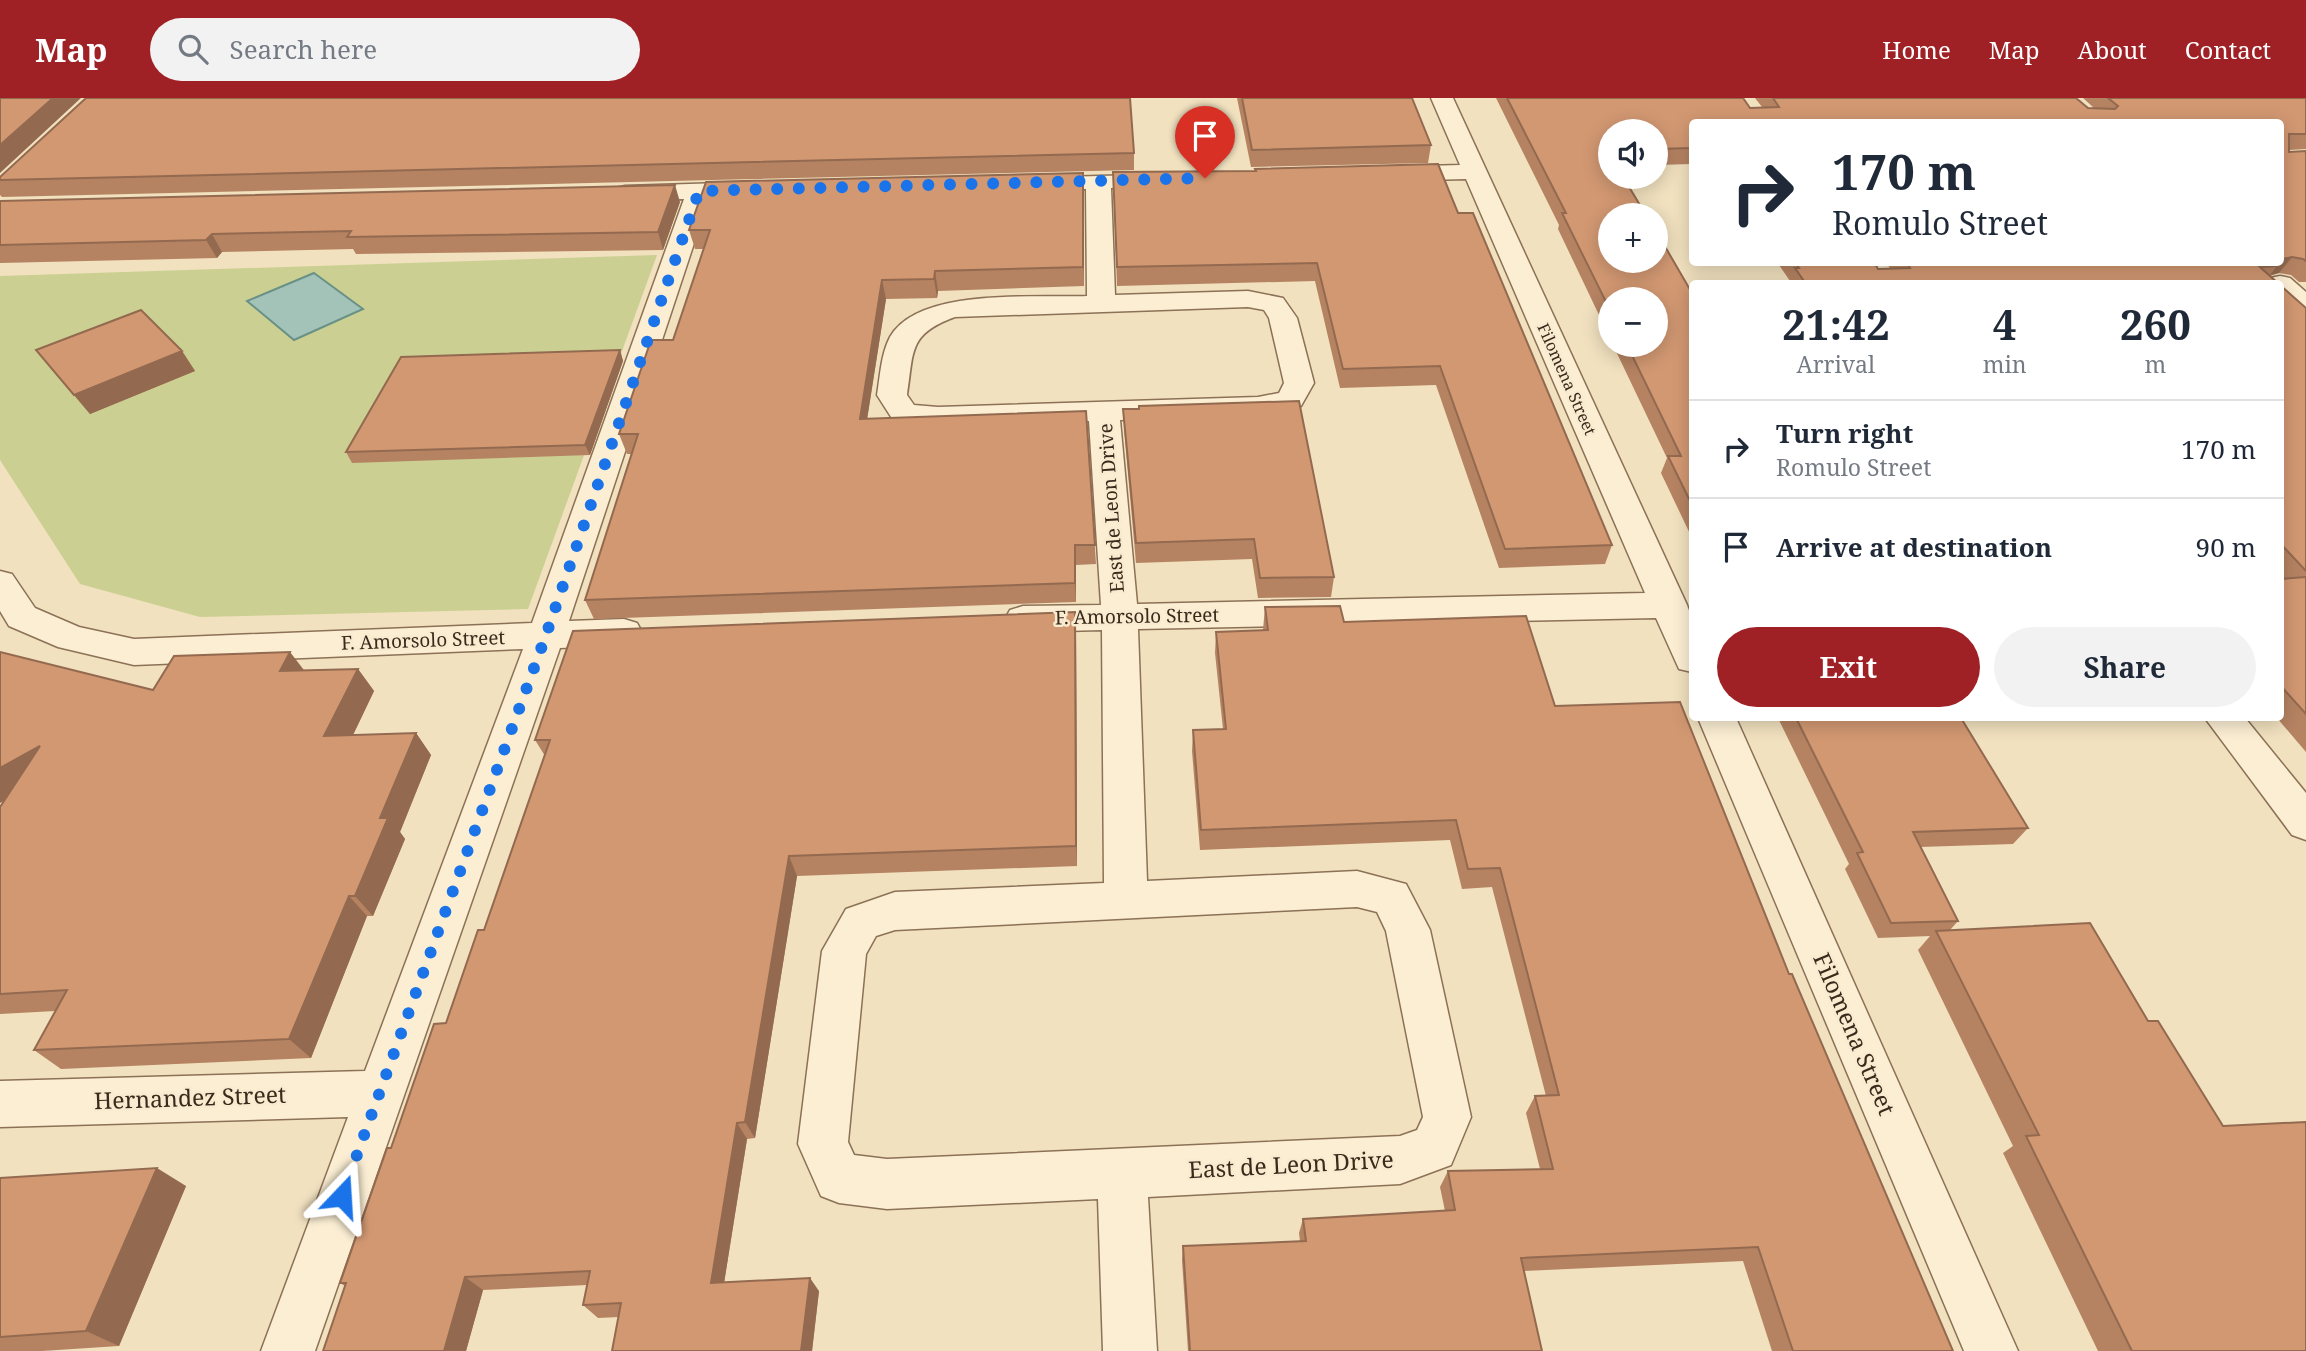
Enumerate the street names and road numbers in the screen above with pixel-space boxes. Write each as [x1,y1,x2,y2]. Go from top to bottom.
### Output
street label: Filomena Street [1532,319,1602,439]
street label: East de Leon Drive [1092,422,1130,594]
street label: F. Amorsolo Street [1055,602,1220,630]
street label: F. Amorsolo Street [340,624,506,656]
street label: Filomena Street [1806,948,1904,1120]
street label: Hernandez Street [93,1078,287,1116]
street label: East de Leon Drive [1188,1143,1394,1185]

